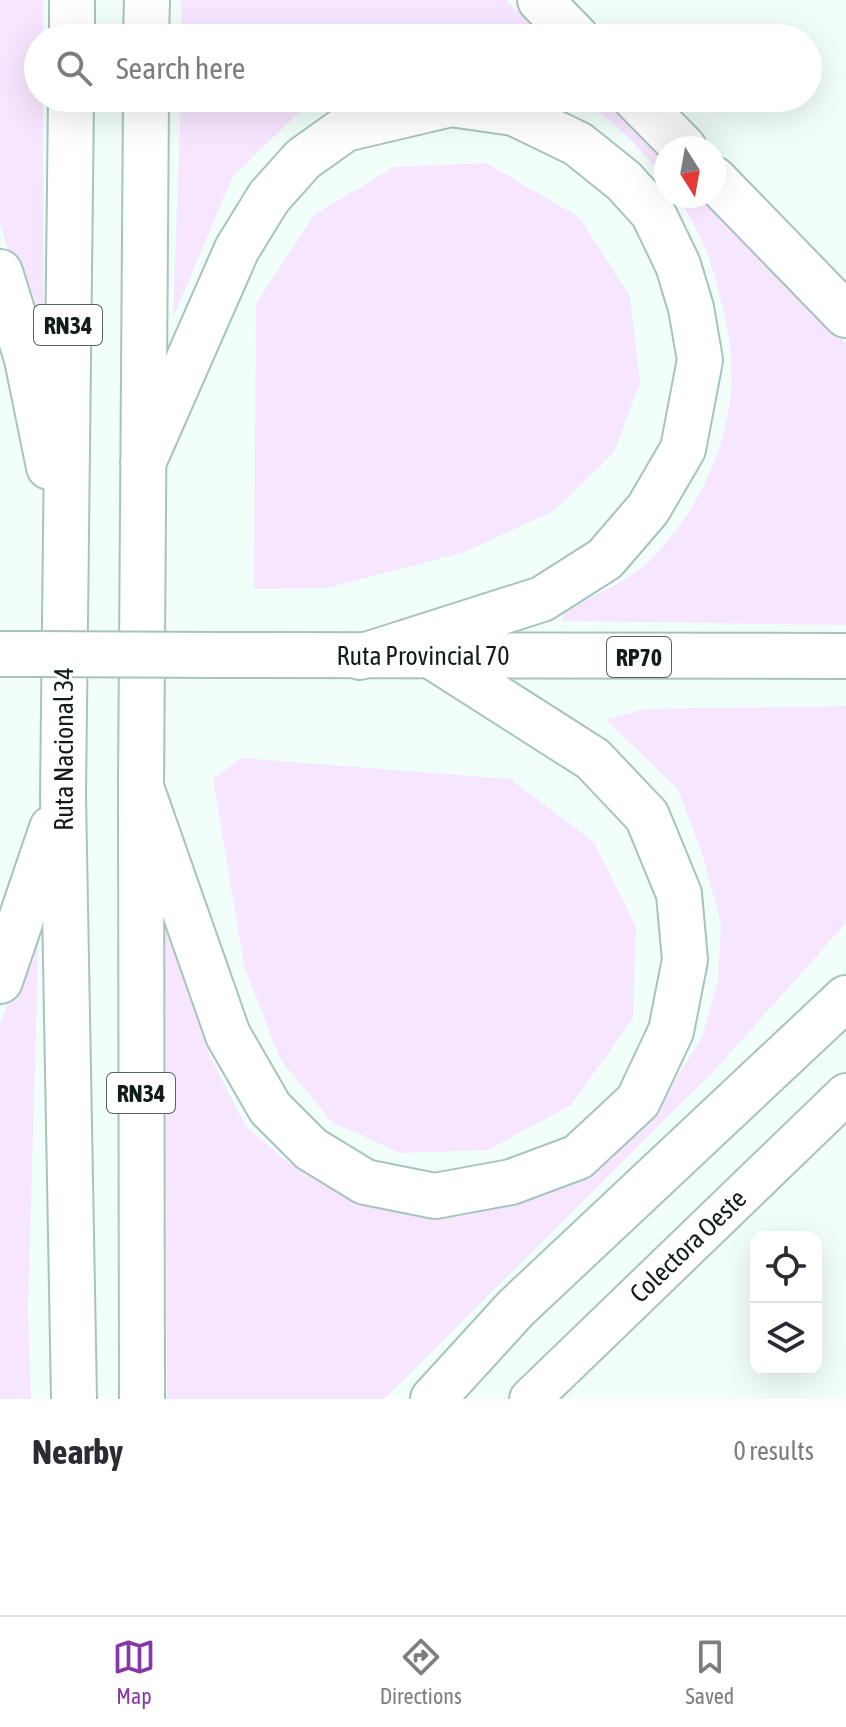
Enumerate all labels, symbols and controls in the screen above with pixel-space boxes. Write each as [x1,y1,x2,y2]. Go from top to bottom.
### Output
search box [24,24,822,112]
icon: search [52,46,96,90]
text: Search here [116,51,245,85]
north arrow [654,136,726,208]
road number: RN34 [34,305,102,345]
road number: RP70 [607,637,671,677]
street label: Ruta Provincial 70 [337,641,509,671]
street label: Ruta Nacional 34 [49,667,79,831]
road number: RN34 [107,1073,175,1113]
street label: Colectora Oeste [624,1183,752,1309]
map controls [750,1231,822,1375]
button: locate [750,1231,822,1303]
button: layers [750,1303,822,1375]
text: Nearby [32,1432,123,1471]
text: 0 results [733,1436,814,1466]
tab: Map [112,1635,156,1709]
tab: Directions [380,1635,462,1709]
tab: Saved [685,1635,734,1709]

